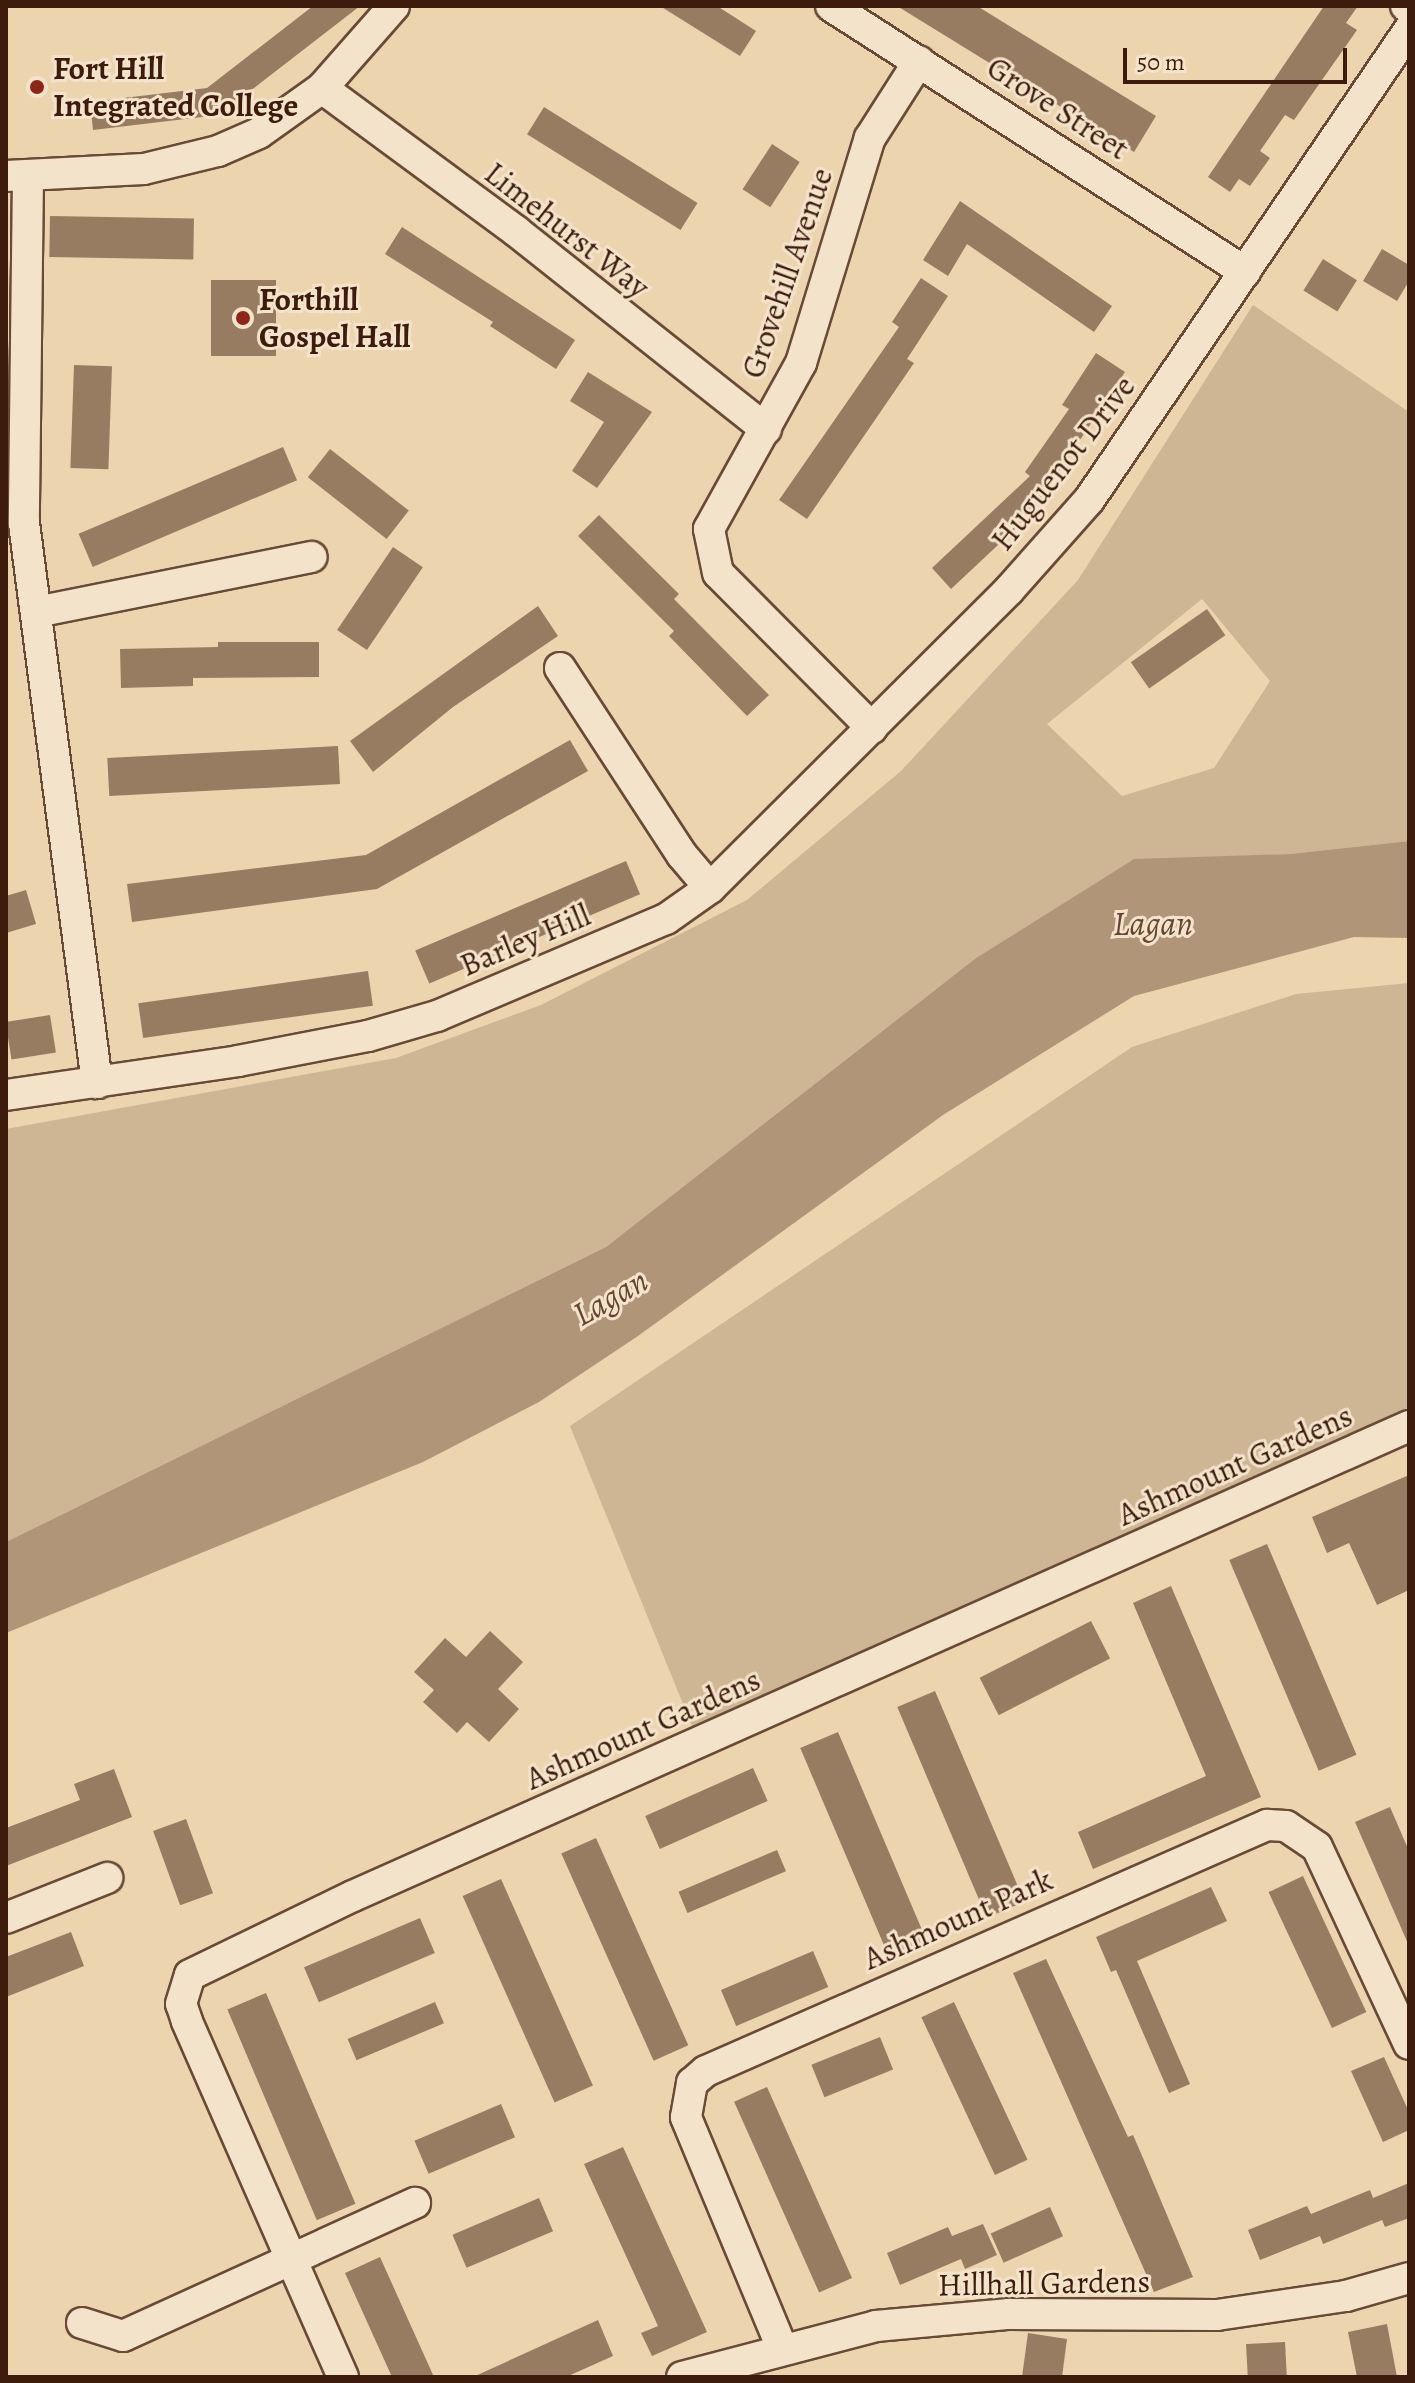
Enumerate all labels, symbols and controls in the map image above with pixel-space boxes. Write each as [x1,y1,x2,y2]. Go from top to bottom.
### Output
scale bar [1127,32,1351,82]
text: 50 m [1137,46,1185,78]
street label: Grove Street [980,48,1136,168]
place label: Fort Hill Integrated College [53,50,298,125]
marker: Fort Hill Integrated College [28,78,46,96]
street label: Limehurst Way [477,154,657,306]
street label: Grovehill Avenue [733,163,841,383]
place label: Forthill Gospel Hall [259,281,411,356]
marker: Forthill Gospel Hall [234,309,252,327]
street label: Huguenot Drive [983,368,1143,558]
street label: Barley Hill [454,895,596,985]
water label: Lagan [1113,904,1193,944]
water label: Lagan [565,1259,655,1335]
street label: Ashmount Gardens [1112,1396,1358,1534]
street label: Ashmount Gardens [520,1660,766,1798]
street label: Ashmount Park [857,1860,1059,1978]
street label: Hillhall Gardens [938,2262,1150,2304]

